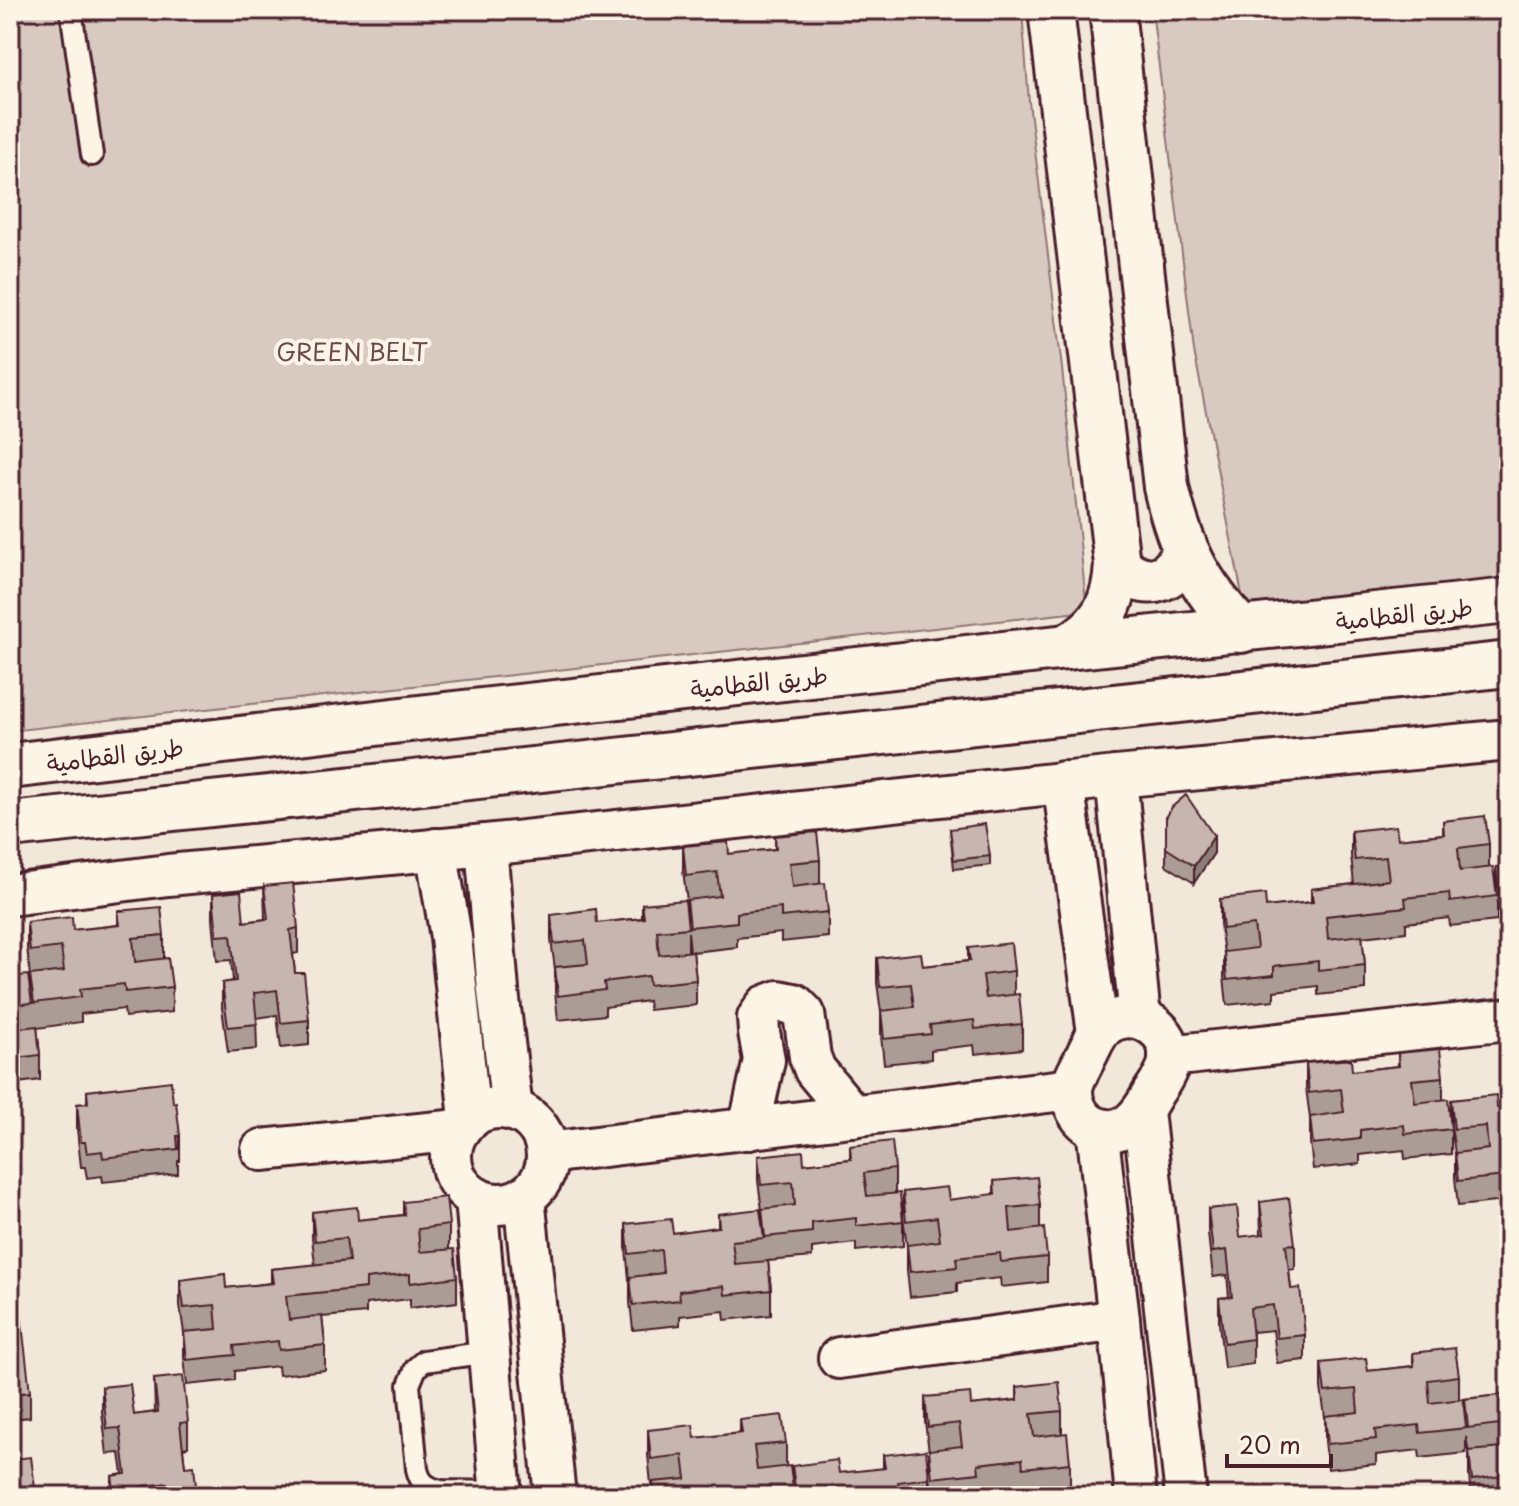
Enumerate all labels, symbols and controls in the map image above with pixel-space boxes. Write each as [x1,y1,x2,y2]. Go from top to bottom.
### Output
park label: GREEN BELT [276,333,428,369]
street label: طريق القطامية [1333,588,1475,638]
street label: طريق القطامية [688,656,830,706]
street label: طريق القطامية [44,728,186,780]
scale bar [1227,1418,1331,1468]
text: 20 m [1239,1426,1301,1462]

